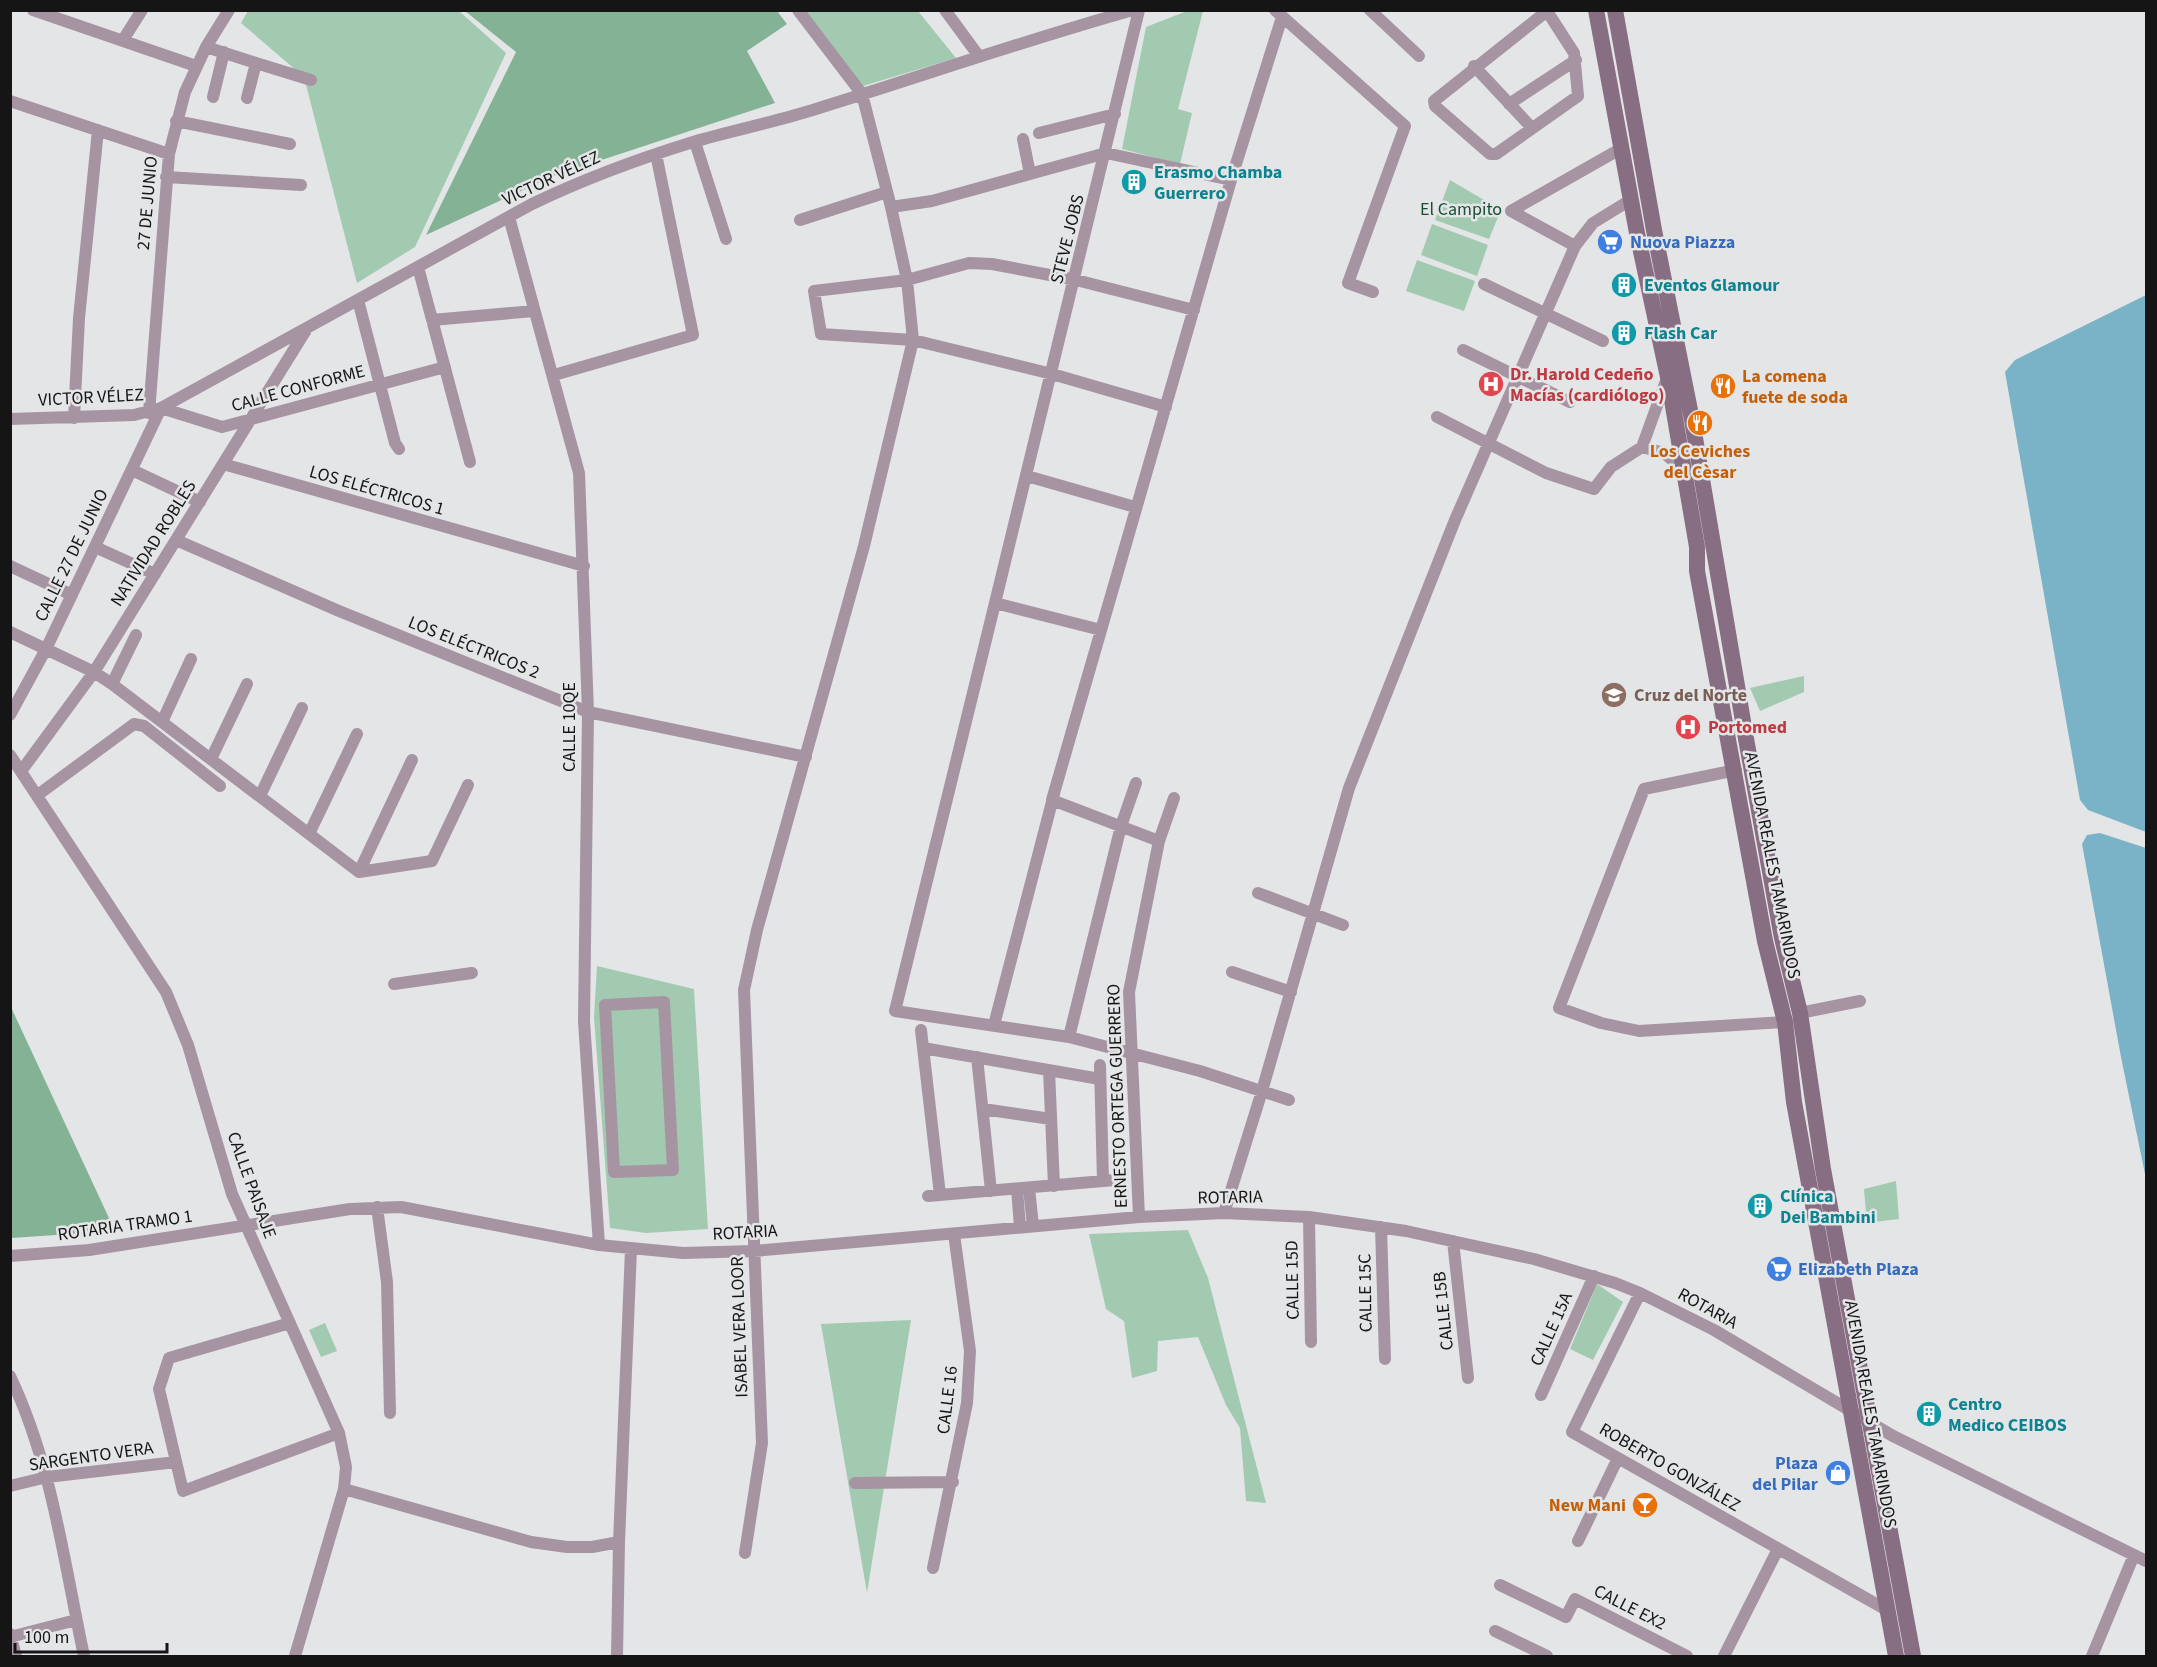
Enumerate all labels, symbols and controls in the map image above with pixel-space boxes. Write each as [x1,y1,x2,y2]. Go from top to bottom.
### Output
street label: VICTOR VÉLEZ [498,145,604,212]
street label: 27 DE JUNIO [131,155,164,251]
place label: Erasmo Chamba Guerrero [1154,160,1282,206]
building icon: Erasmo Chamba Guerrero [1119,167,1149,197]
street label: STEVE JOBS [1044,192,1091,286]
park label: El Campito [1420,197,1502,222]
supermarket icon: Nuova Piazza [1595,227,1625,257]
place label: Nuova Piazza [1630,230,1735,255]
building icon: Eventos Glamour [1609,270,1639,300]
place label: Eventos Glamour [1644,273,1780,298]
building icon: Flash Car [1609,318,1639,348]
place label: Flash Car [1644,321,1718,346]
street label: CALLE CONFORME [228,359,368,418]
place label: Dr. Harold Cedeño Macías (cardiólogo) [1510,362,1664,408]
place label: La comena fuete de soda [1742,364,1848,410]
hospital icon: Dr. Harold Cedeño Macías (cardiólogo) [1476,369,1506,399]
restaurant icon: La comena fuete de soda [1708,371,1738,401]
street label: VICTOR VÉLEZ [38,382,144,413]
restaurant icon: Los Ceviches del Cèsar [1685,408,1715,438]
place label: Los Ceviches del Cèsar [1650,439,1750,485]
street label: LOS ELÉCTRICOS 1 [306,459,447,522]
street label: NATIVIDAD ROBLES [104,475,202,611]
street label: CALLE 27 DE JUNIO [28,485,114,626]
street label: LOS ELÉCTRICOS 2 [404,610,543,685]
school or university icon: Cruz del Norte [1599,680,1629,710]
street label: CALLE 10QE [557,682,582,772]
place label: Cruz del Norte [1634,683,1747,708]
hospital icon: Portomed [1673,712,1703,742]
place label: Portomed [1708,715,1787,740]
street label: AVENIDA REALES TAMARINDOS [1738,749,1807,981]
street label: ERNESTO ORTEGA GUERRERO [1101,983,1134,1209]
street label: CALLE PAISAJE [221,1128,282,1242]
street label: ROTARIA [1197,1184,1263,1211]
place label: Clínica Dei Bambini [1780,1184,1876,1230]
building icon: Clínica Dei Bambini [1745,1191,1775,1221]
street label: ROTARIA TRAMO 1 [56,1204,194,1247]
street label: ROTARIA [712,1218,778,1247]
street label: CALLE 15D [1279,1240,1306,1320]
street label: CALLE 15C [1352,1253,1379,1333]
supermarket icon: Elizabeth Plaza [1764,1254,1794,1284]
street label: ISABEL VERA LOOR [725,1256,754,1398]
place label: Elizabeth Plaza [1798,1257,1919,1282]
street label: CALLE 15B [1427,1270,1460,1352]
street label: ROTARIA [1673,1282,1743,1335]
street label: CALLE 15A [1524,1288,1579,1370]
street label: AVENIDA REALES TAMARINDOS [1838,1298,1903,1530]
street label: CALLE 16 [931,1364,964,1436]
place label: Centro Medico CEIBOS [1948,1392,2067,1438]
building icon: Centro Medico CEIBOS [1914,1399,1944,1429]
street label: ROBERTO GONZÁLEZ [1595,1417,1745,1518]
street label: SARGENTO VERA [27,1435,155,1478]
place label: Plaza del Pilar [1752,1451,1819,1497]
shop icon: Plaza del Pilar [1823,1458,1853,1488]
bar icon: New Mani [1630,1490,1660,1520]
place label: New Mani [1549,1493,1626,1518]
street label: CALLE EX2 [1589,1579,1670,1636]
scale bar [15,1616,166,1654]
text: 100 m [24,1625,69,1650]

